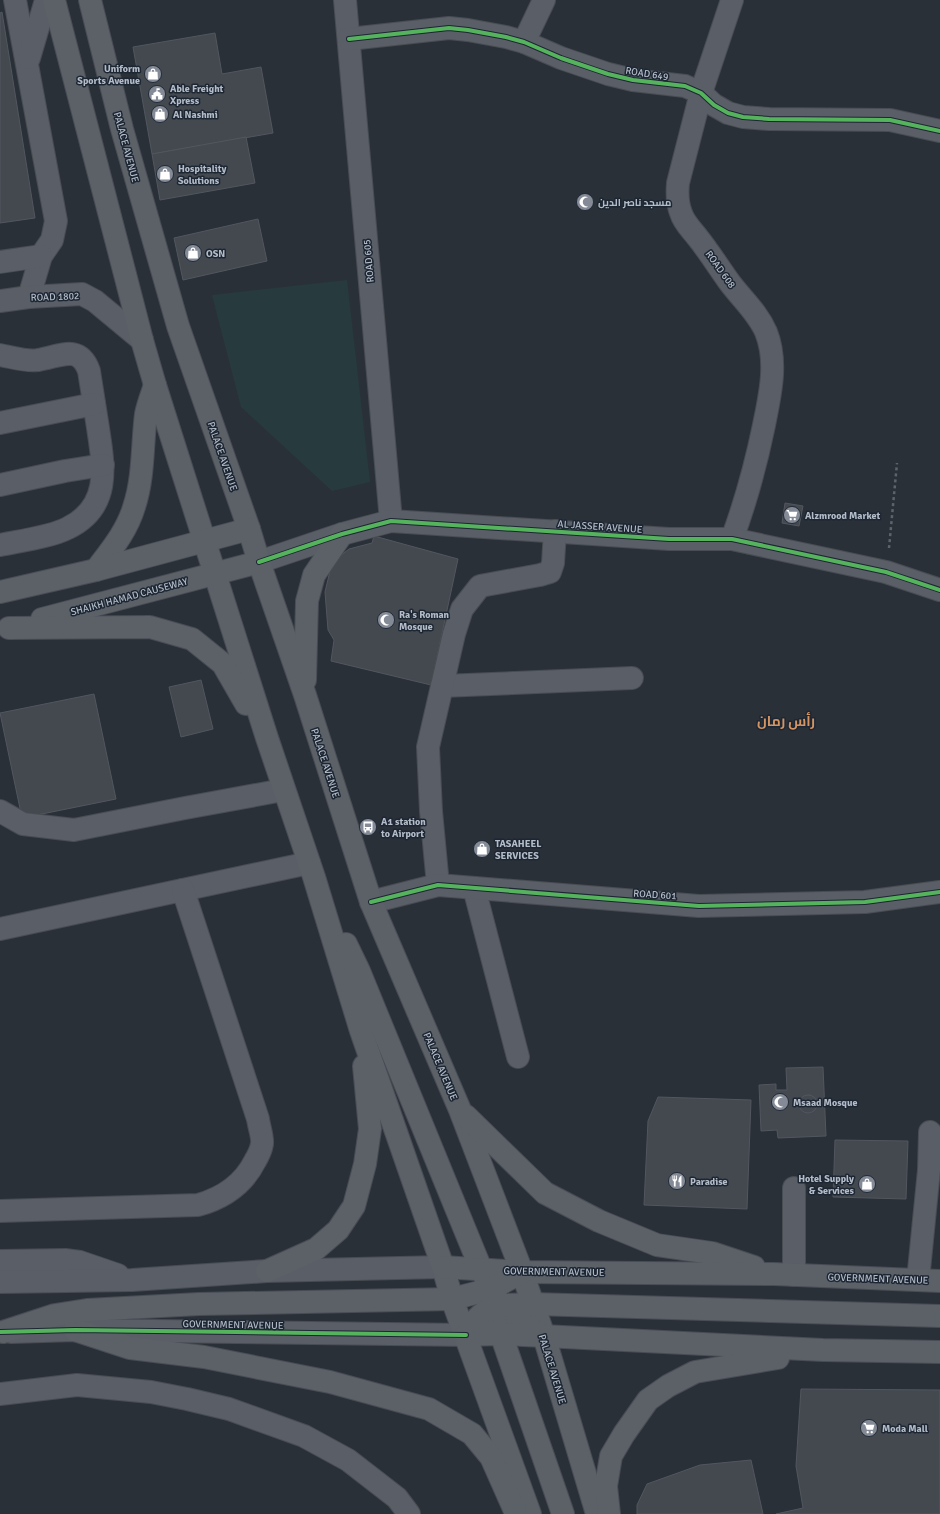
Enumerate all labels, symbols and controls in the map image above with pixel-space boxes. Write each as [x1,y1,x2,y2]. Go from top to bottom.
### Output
place label: Uniform Sports Avenue [77,63,140,87]
shop icon: Uniform Sports Avenue [143,64,163,84]
street label: ROAD 649 [625,65,669,83]
place label: Able Freight Xpress [170,83,224,107]
public building icon: Able Freight Xpress [147,84,167,104]
shop icon: Al Nashmi [150,104,170,124]
place label: Al Nashmi [173,109,218,121]
street label: PALACE AVENUE [111,111,141,184]
place label: Hospitality Solutions [178,163,226,187]
shop icon: Hospitality Solutions [155,164,175,184]
mosque icon: مسجد ناصر الدين [575,192,595,212]
place label: مسجد ناصر الدين [598,197,671,209]
street label: ROAD 605 [361,239,377,283]
shop icon: OSN [183,243,203,263]
place label: OSN [206,248,225,260]
street label: ROAD 608 [703,249,738,291]
street label: ROAD 1802 [30,290,80,304]
street label: PALACE AVENUE [205,420,240,493]
supermarket icon: Alzmrood Market [782,505,802,525]
place label: Alzmrood Market [805,510,880,522]
street label: AL JASSER AVENUE [557,518,643,536]
street label: SHAIKH HAMAD CAUSEWAY [69,576,189,618]
place label: Ra's Roman Mosque [399,609,450,633]
mosque icon: Ra's Roman Mosque [376,610,396,630]
district label: رأس رمان [757,712,815,730]
street label: PALACE AVENUE [308,727,342,800]
place label: A1 station to Airport [380,816,426,840]
bus stop icon: A1 station to Airport [358,817,378,837]
place label: TASAHEEL SERVICES [495,838,542,862]
shop icon: TASAHEEL SERVICES [472,839,492,859]
street label: ROAD 601 [633,888,677,902]
street label: PALACE AVENUE [420,1031,460,1102]
mosque icon: Msaad Mosque [770,1092,790,1112]
place label: Msaad Mosque [793,1097,857,1109]
restaurant icon: Paradise [667,1171,687,1191]
place label: Hotel Supply & Services [798,1173,855,1197]
shop icon: Hotel Supply & Services [857,1174,877,1194]
place label: Paradise [690,1176,728,1188]
street label: GOVERNMENT AVENUE [503,1265,605,1279]
street label: GOVERNMENT AVENUE [827,1271,929,1287]
street label: GOVERNMENT AVENUE [182,1318,284,1332]
street label: PALACE AVENUE [536,1333,568,1406]
supermarket icon: Moda Mall [859,1418,879,1438]
place label: Moda Mall [882,1423,928,1435]

